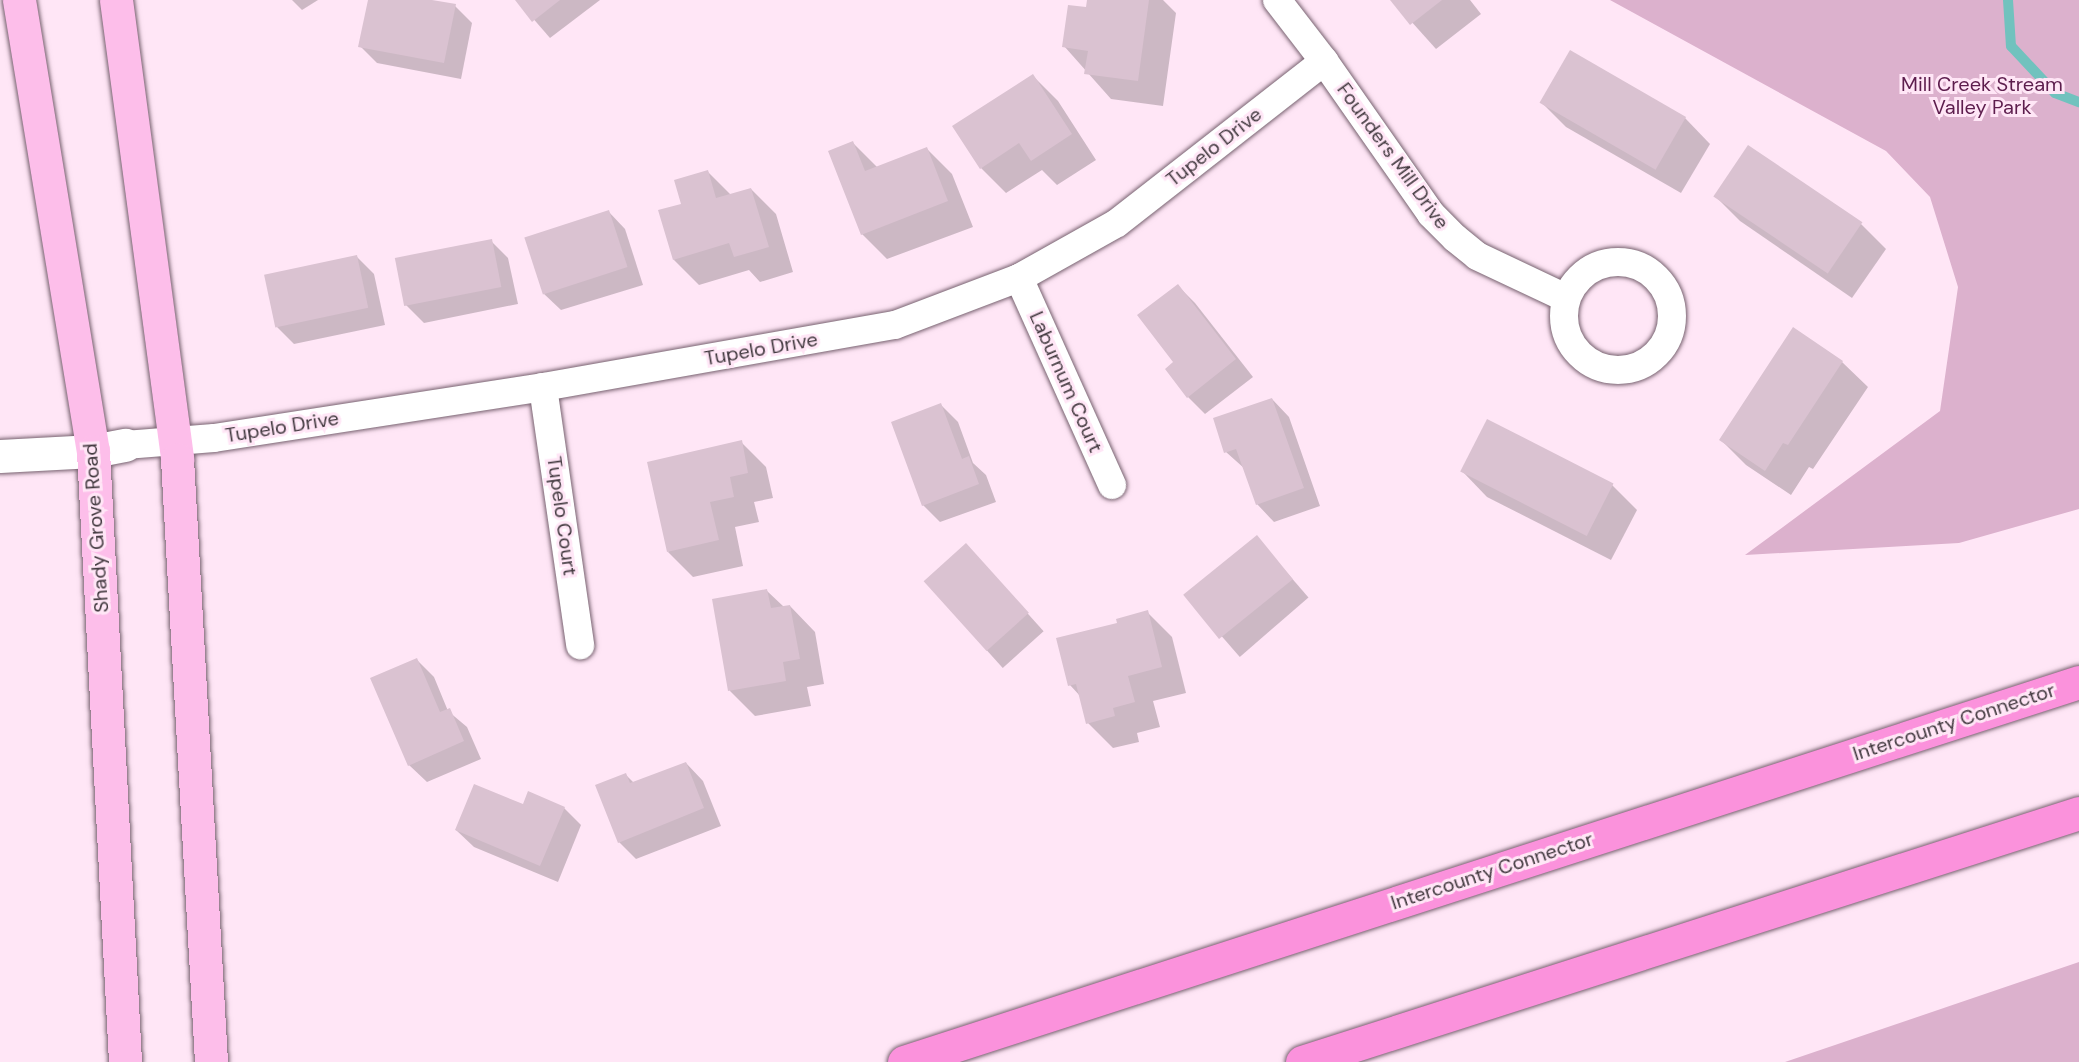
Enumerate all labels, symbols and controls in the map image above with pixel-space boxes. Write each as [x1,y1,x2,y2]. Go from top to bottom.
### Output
park label: Mill Creek Stream Valley Park [1901,72,2063,119]
street label: Founders Mill Drive [1332,78,1454,234]
street label: Tupelo Drive [1161,102,1267,192]
street label: Laburnum Court [1024,308,1108,456]
street label: Tupelo Drive [703,327,819,371]
street label: Tupelo Drive [224,406,340,448]
street label: Shady Grove Road [78,442,114,614]
street label: Tupelo Court [542,455,582,577]
street label: Intercounty Connector [1850,678,2058,766]
street label: Intercounty Connector [1388,827,1596,915]

